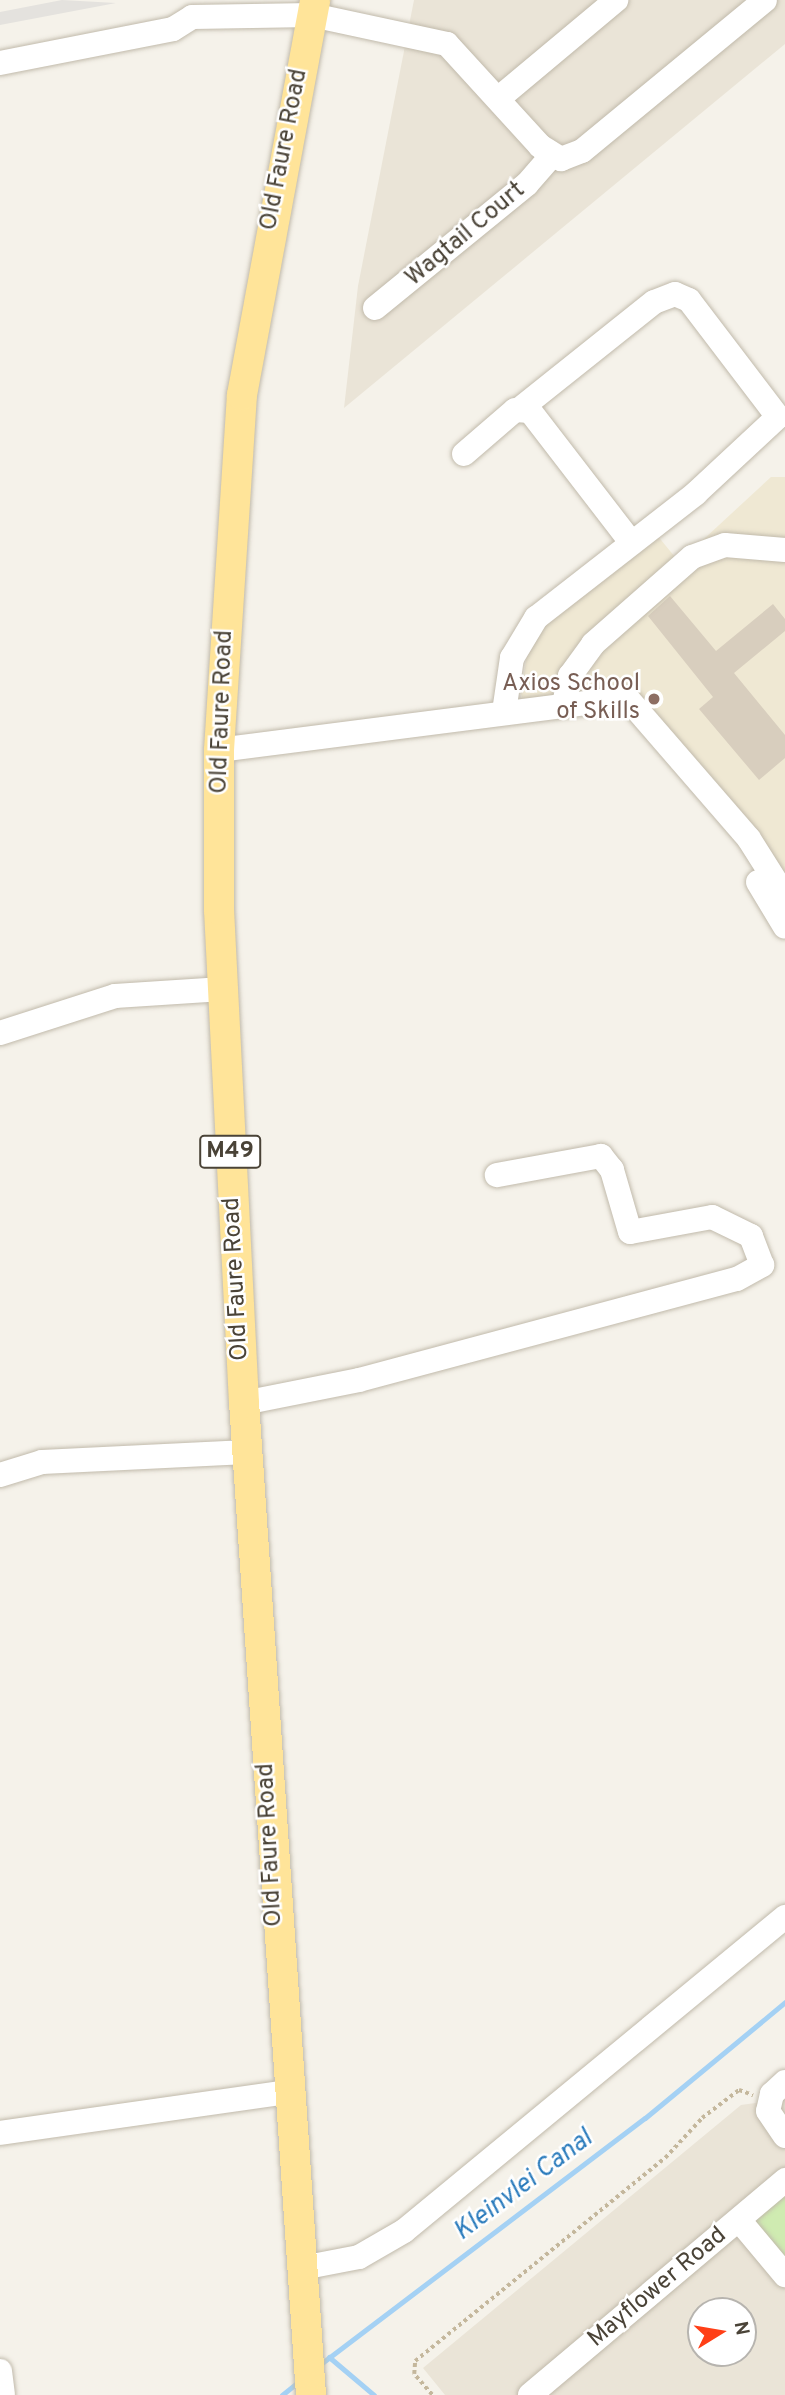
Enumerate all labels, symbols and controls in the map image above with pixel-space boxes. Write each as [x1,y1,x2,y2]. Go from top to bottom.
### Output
street label: Old Faure Road [255,67,315,233]
street label: Wagtail Court [400,177,532,293]
street label: Old Faure Road [206,630,240,794]
place label: Axios School of Skills [502,671,640,727]
marker: Axios School of Skills [646,691,662,707]
road number: M49 [198,1133,262,1172]
street label: Old Faure Road [218,1197,256,1361]
street label: Old Faure Road [252,1763,290,1927]
water label: Kleinvlei Canal [449,2124,599,2248]
street label: Mayflower Road [583,2222,733,2354]
north arrow [687,2297,757,2367]
text: N [728,2319,754,2337]

